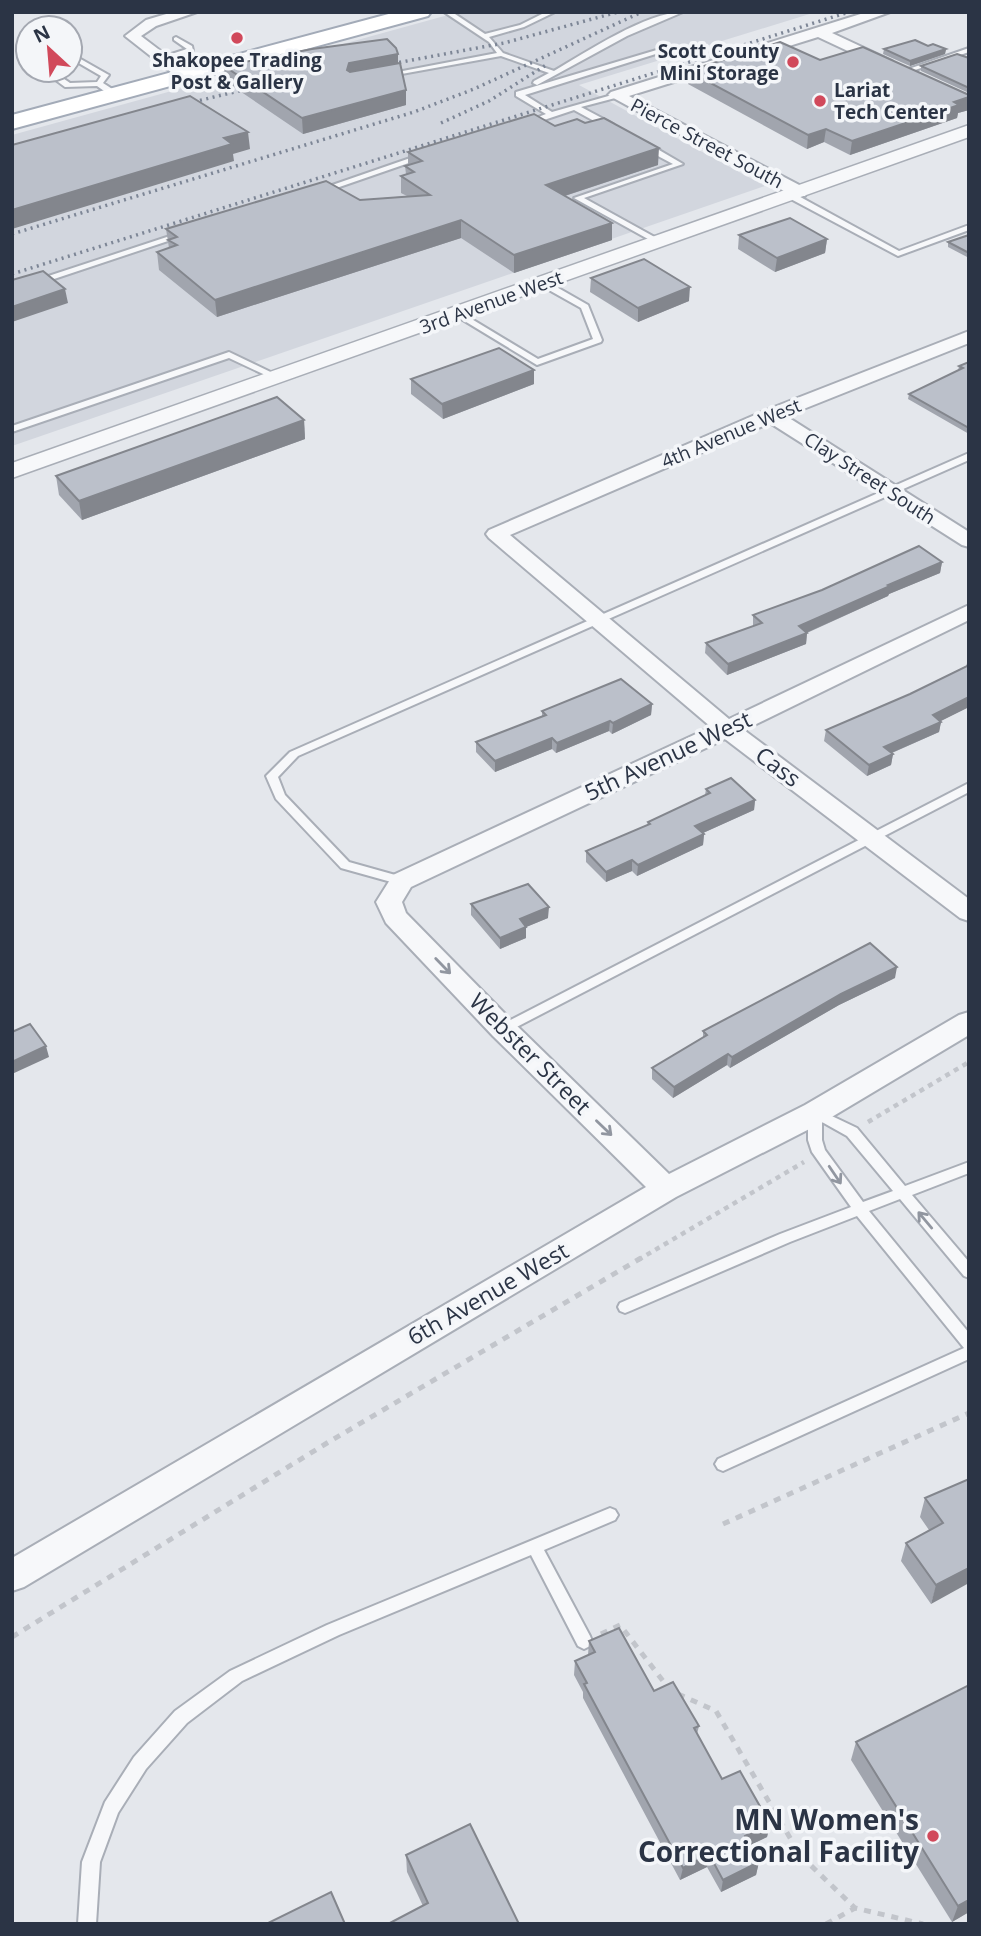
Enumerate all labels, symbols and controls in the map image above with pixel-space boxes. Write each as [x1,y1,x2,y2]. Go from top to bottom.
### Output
north arrow [14,14,84,84]
text: N [29,19,54,49]
marker: Shakopee Trading Post & Gallery [229,30,245,46]
place label: Scott County Mini Storage [658,38,779,86]
place label: Shakopee Trading Post & Gallery [152,47,322,95]
marker: Scott County Mini Storage [785,54,801,70]
place label: Lariat Tech Center [834,77,948,125]
street label: Pierce Street South [626,92,788,194]
marker: Lariat Tech Center [812,93,828,109]
street label: 3rd Avenue West [416,264,566,340]
street label: 4th Avenue West [657,392,805,474]
street label: Clay Street South [799,426,941,530]
street label: 5th Avenue West [579,702,756,808]
street label: Cass [749,739,808,794]
one-way arrow [434,958,451,975]
street label: Webster Street [463,985,599,1121]
one-way arrow [595,1119,612,1136]
one-way arrow [828,1165,842,1185]
one-way arrow [917,1211,933,1229]
street label: 6th Avenue West [401,1234,574,1352]
place label: MN Women's Correctional Facility [638,1800,919,1870]
marker: MN Women's Correctional Facility [925,1828,941,1844]

